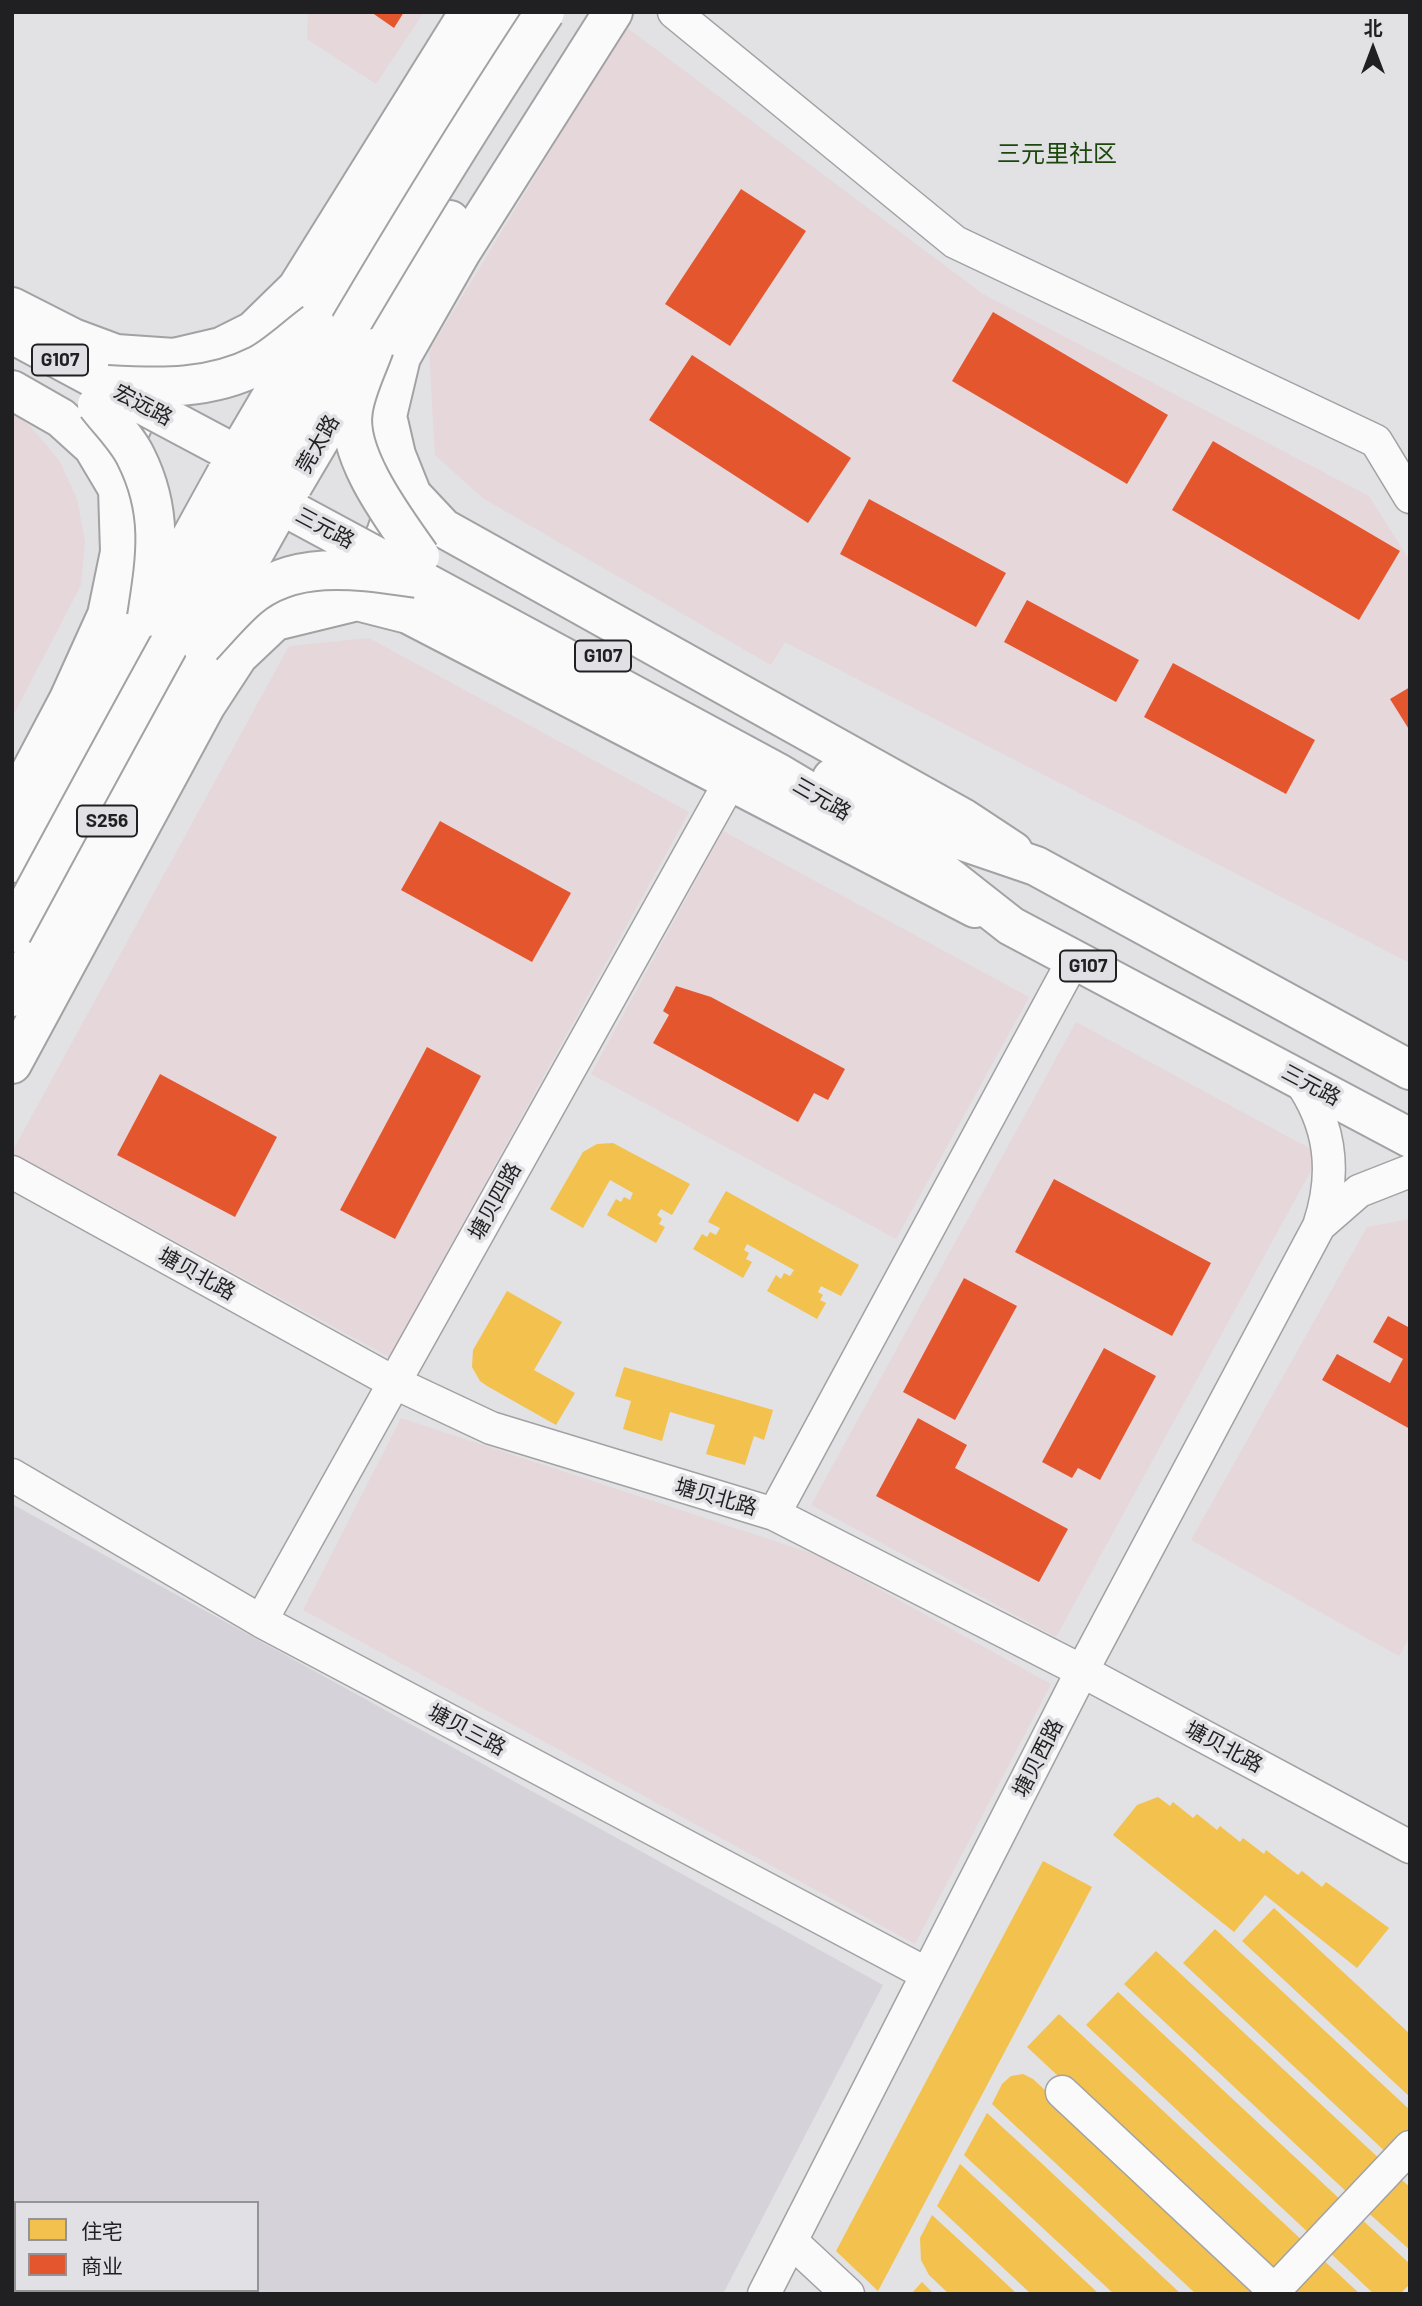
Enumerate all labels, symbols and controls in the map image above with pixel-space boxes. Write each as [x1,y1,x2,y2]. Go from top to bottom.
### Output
north arrow [1338,14,1408,84]
text: 北 [1363,16,1383,39]
district label: 三元里社区 [997,140,1117,168]
road number: G107 [32,344,88,376]
street label: 宏远路 [109,379,177,431]
street label: 莞太路 [291,410,345,478]
street label: 三元路 [291,502,359,554]
road number: G107 [575,640,631,671]
street label: 三元路 [788,772,856,826]
road number: S256 [77,806,137,836]
road number: G107 [1060,950,1116,982]
street label: 三元路 [1277,1059,1345,1111]
street label: 塘贝四路 [464,1158,526,1244]
street label: 塘贝北路 [154,1243,240,1305]
street label: 塘贝北路 [672,1473,760,1521]
street label: 塘贝三路 [424,1699,510,1761]
street label: 塘贝西路 [1008,1715,1068,1801]
street label: 塘贝北路 [1181,1716,1267,1778]
legend [14,2201,259,2292]
text: 住宅 [81,2218,123,2243]
text: 商业 [81,2253,123,2278]

